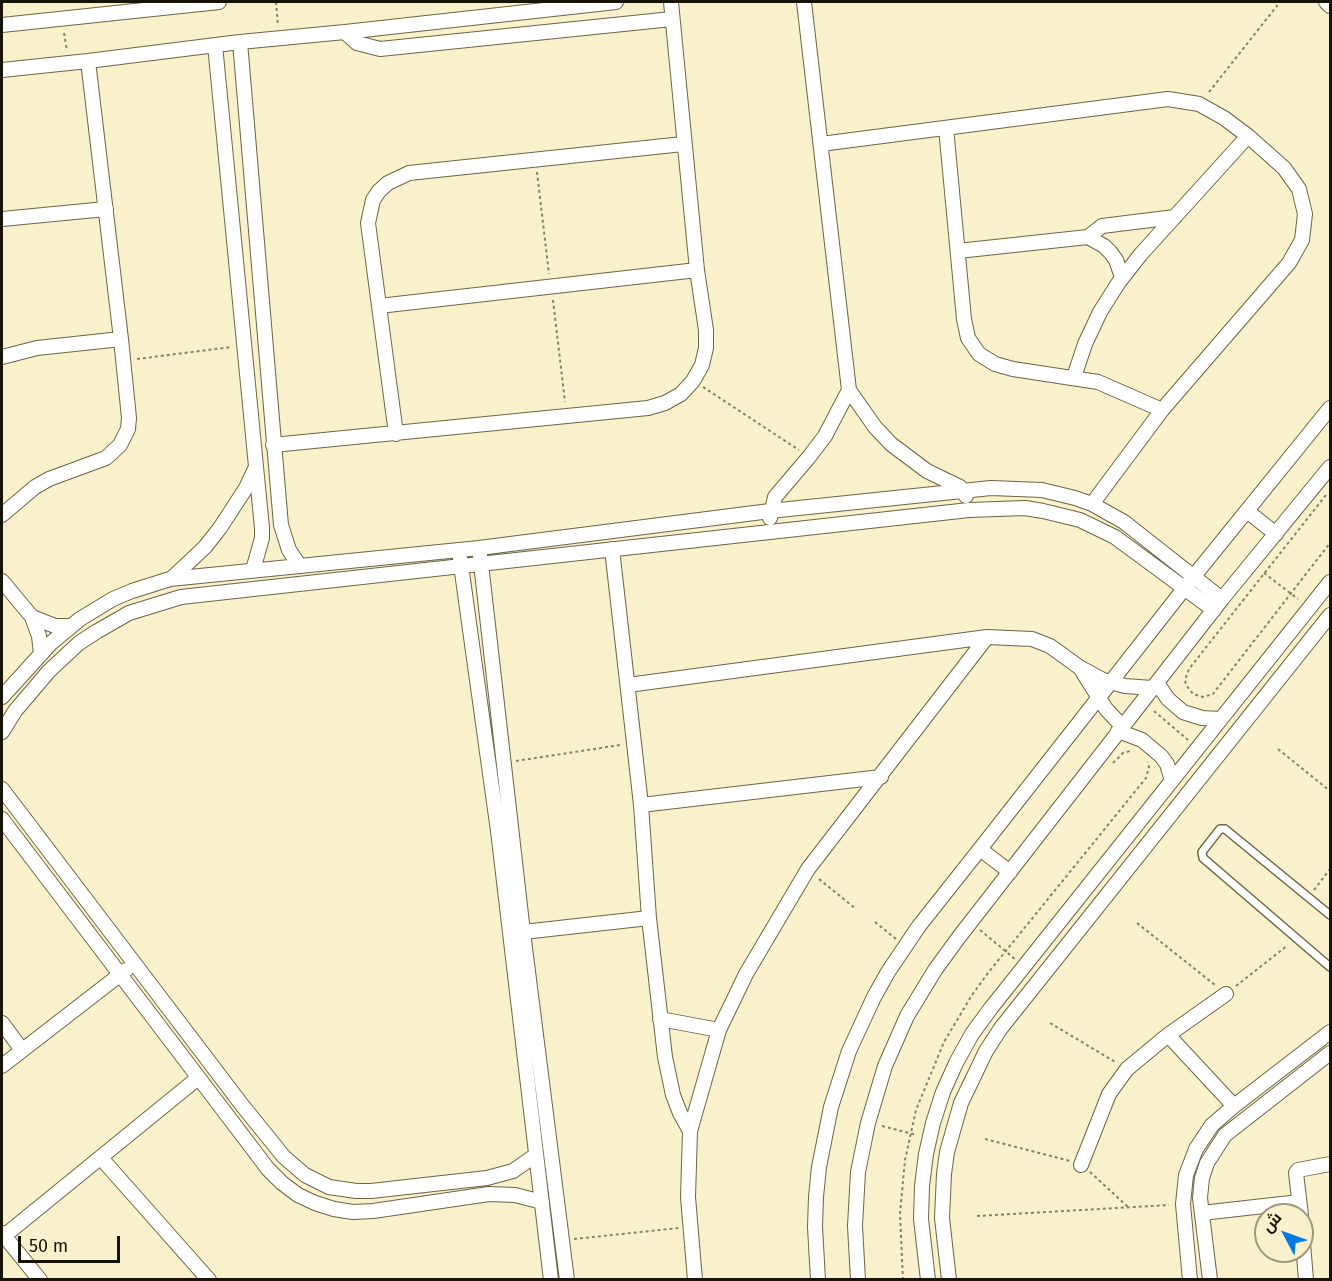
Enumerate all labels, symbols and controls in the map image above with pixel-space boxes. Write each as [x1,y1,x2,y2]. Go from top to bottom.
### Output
north arrow [1254,1203,1314,1263]
text: ش [1258,1208,1285,1236]
scale bar [21,1224,123,1262]
text: 50 m [29,1235,68,1257]

